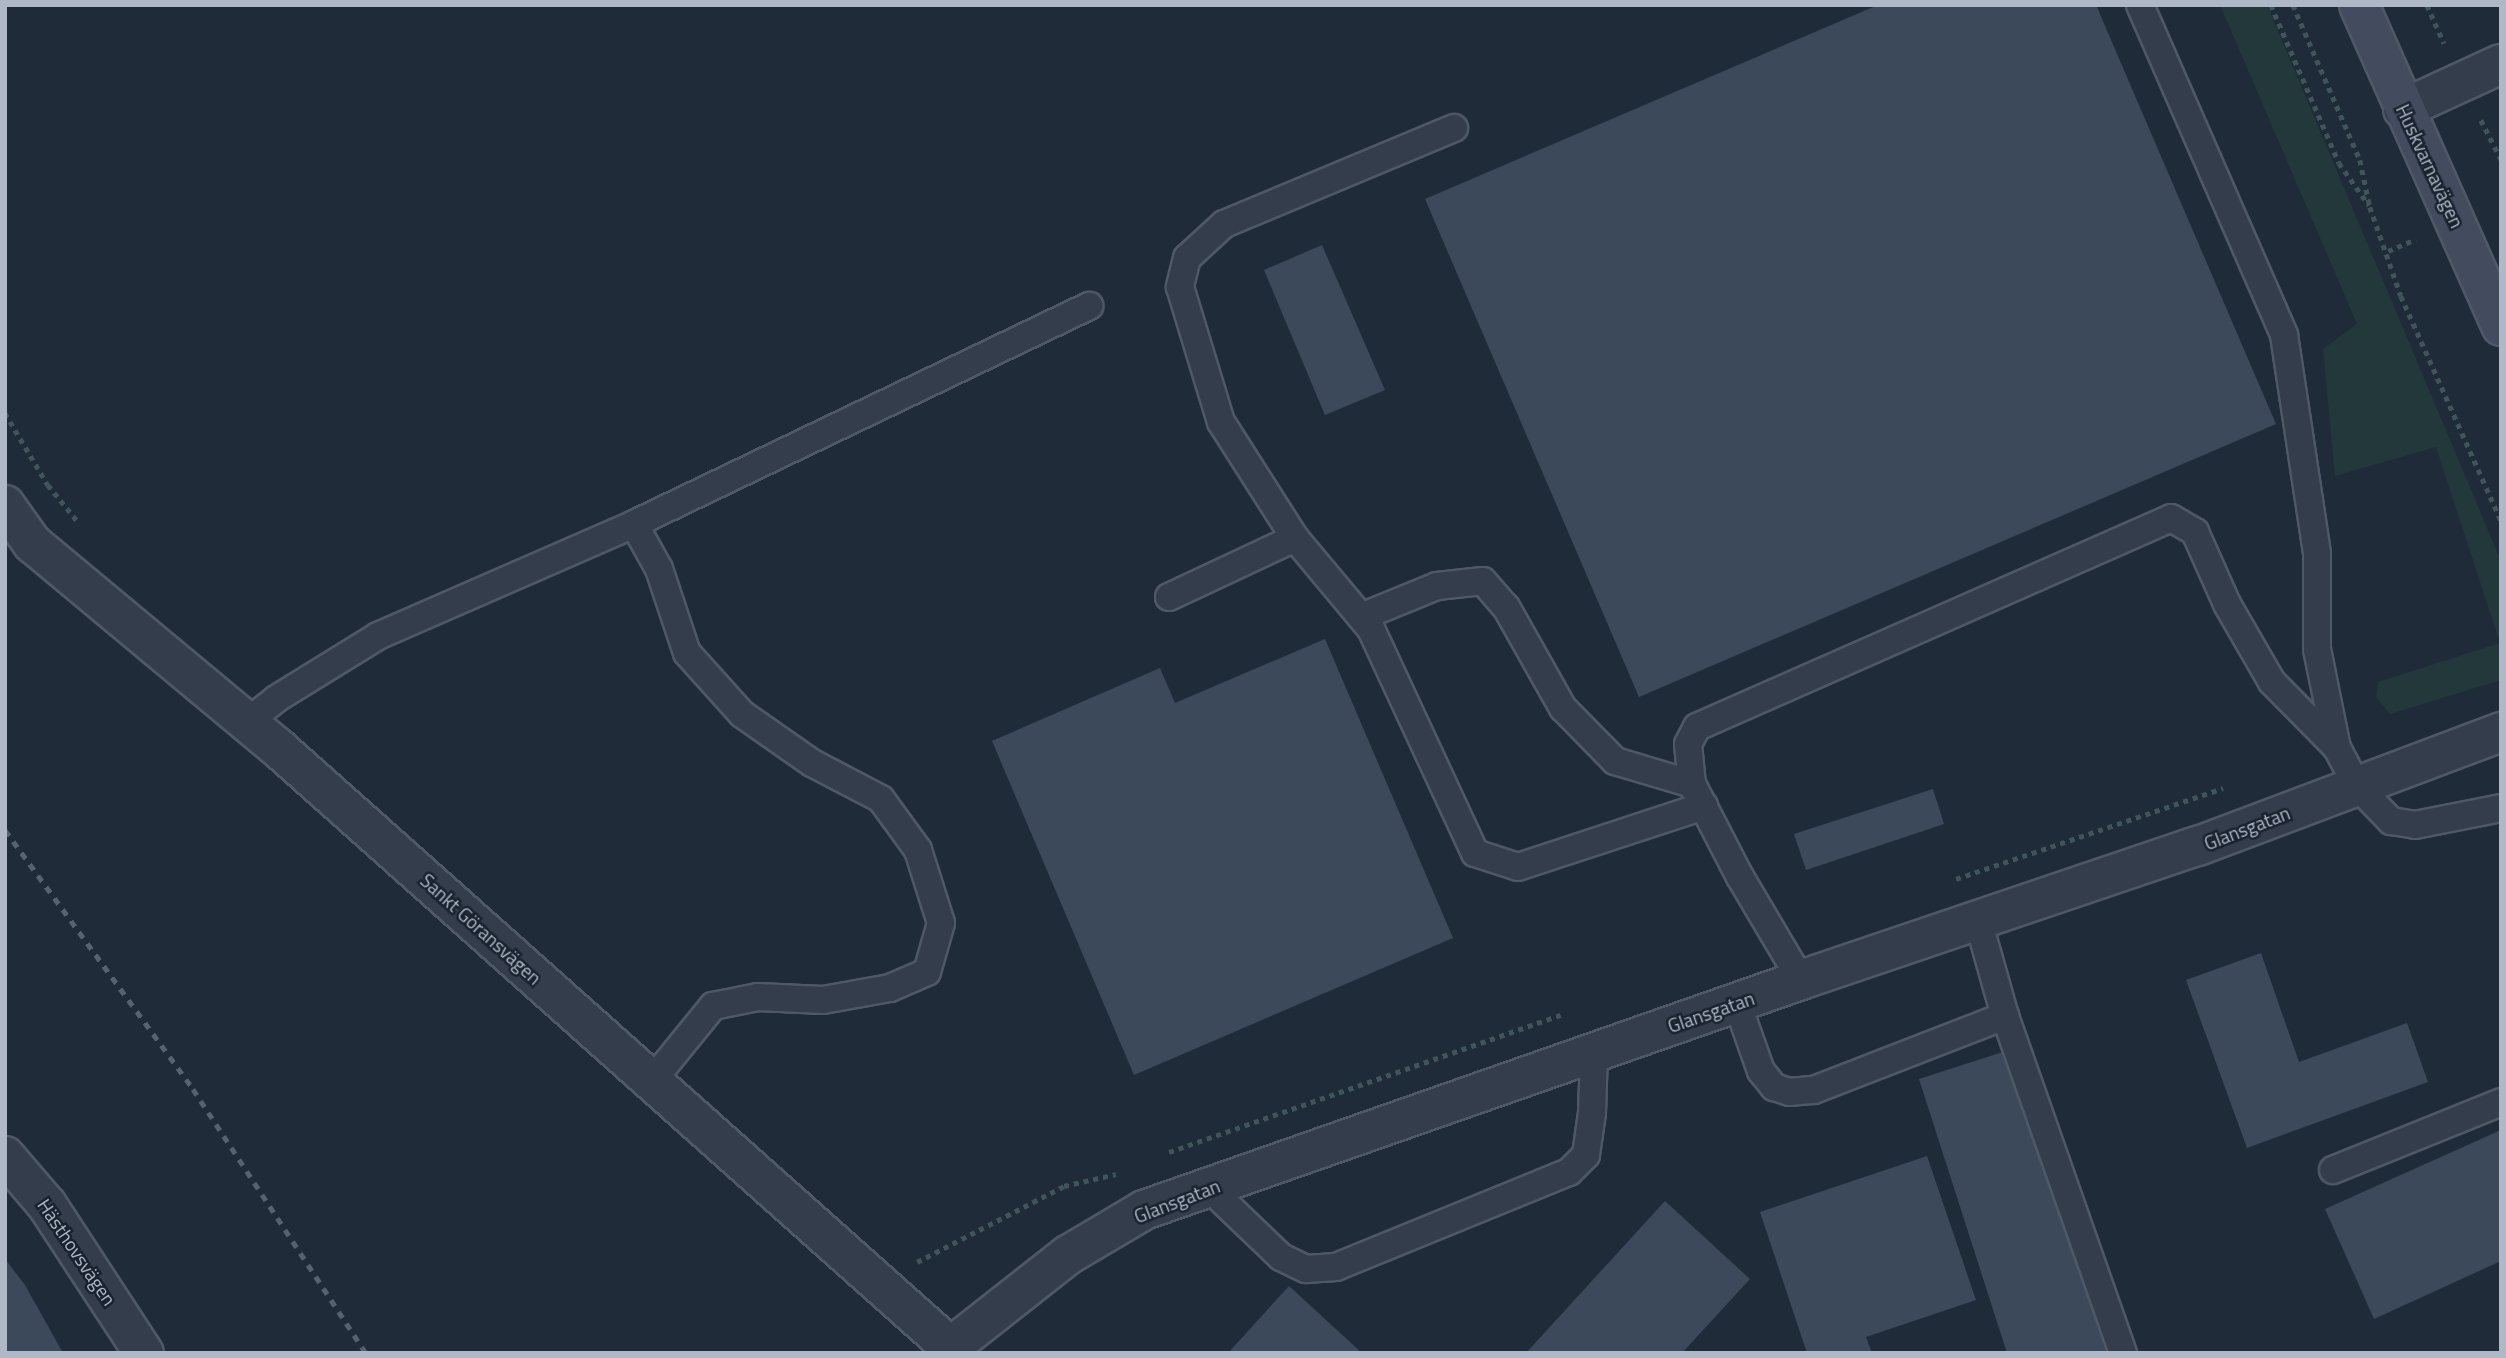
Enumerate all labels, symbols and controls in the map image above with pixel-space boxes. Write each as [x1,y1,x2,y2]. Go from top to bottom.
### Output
street label: Huskvarnavägen [2391,101,2469,231]
street label: Glansgatan [2201,801,2293,855]
street label: Sankt Göransvägen [416,869,546,989]
street label: Glansgatan [1665,987,1757,1037]
street label: Glansgatan [1131,1174,1223,1228]
street label: Hästhovsvägen [33,1194,121,1310]

